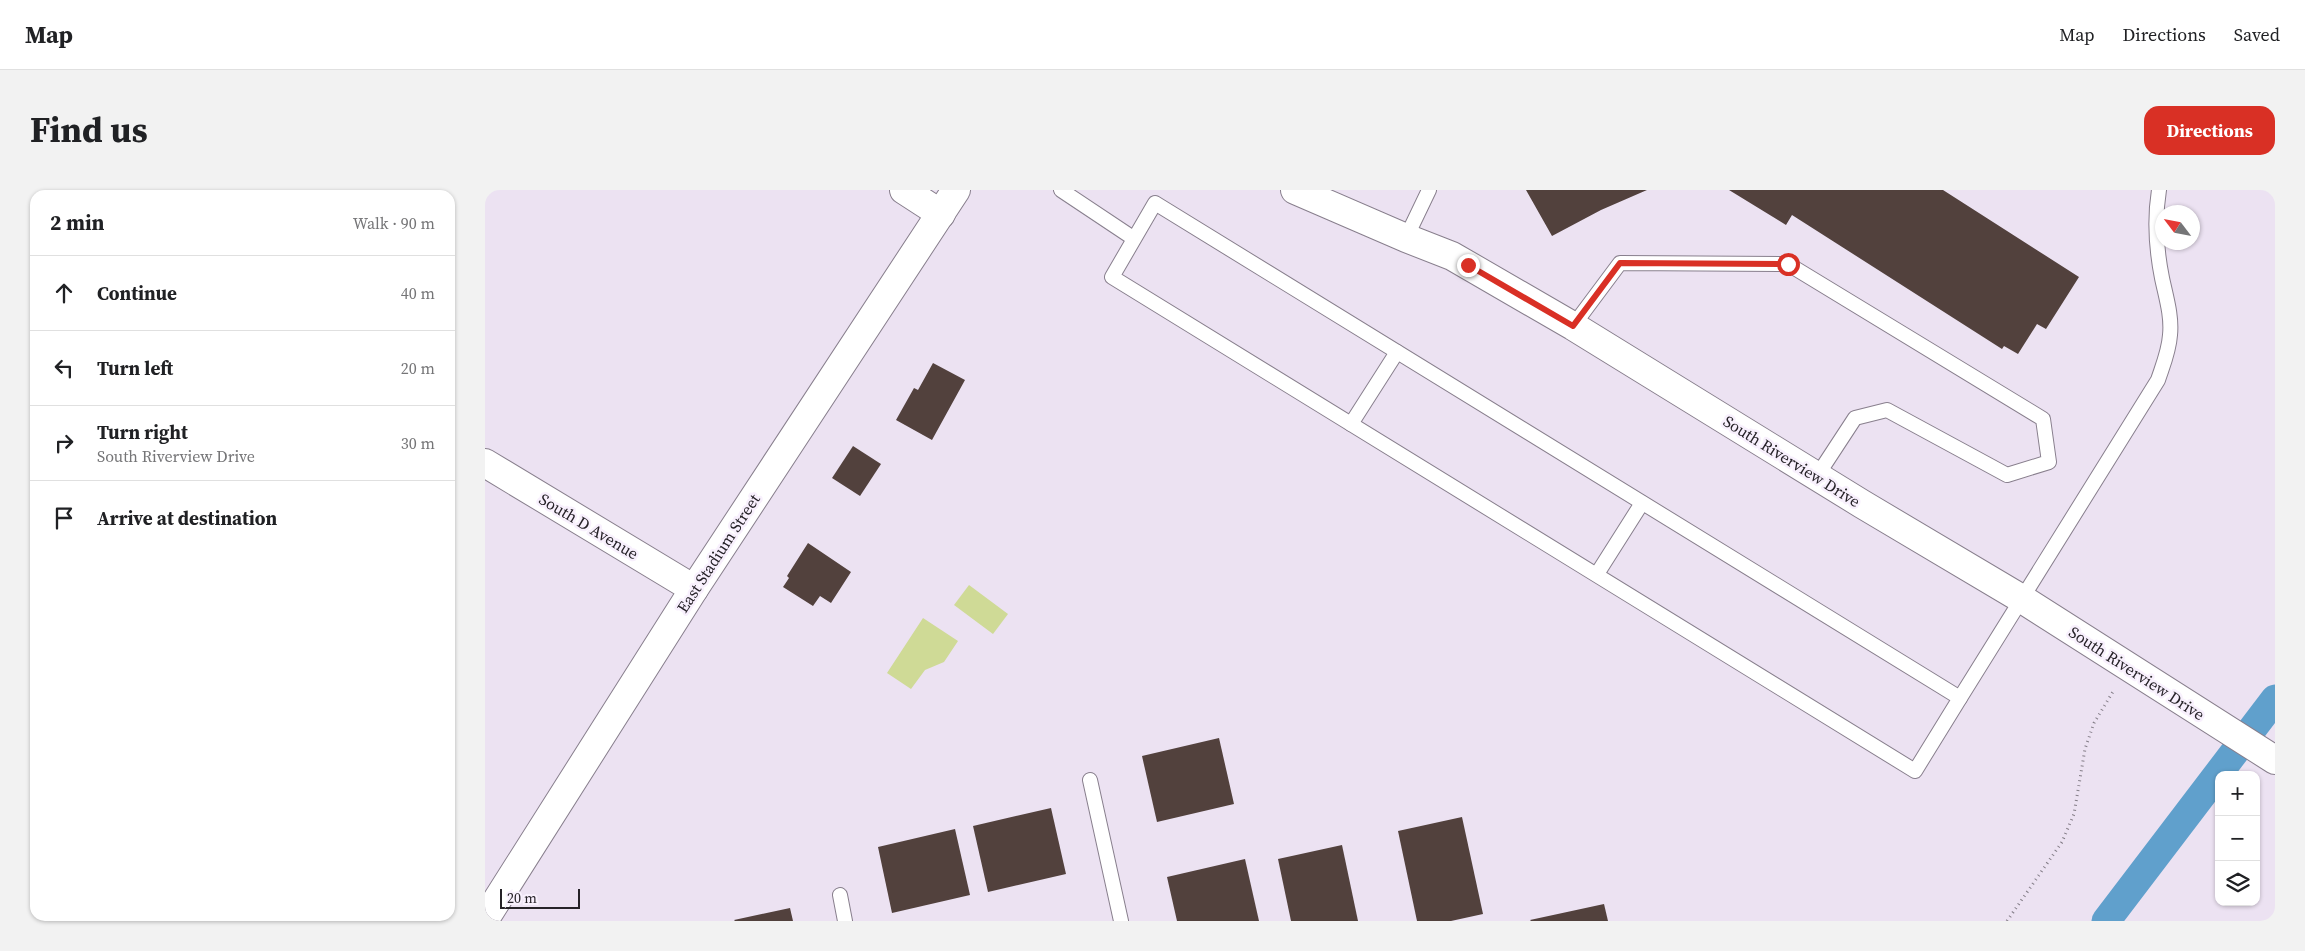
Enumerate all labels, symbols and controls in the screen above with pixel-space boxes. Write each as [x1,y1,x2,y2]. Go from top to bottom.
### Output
text: Map [25,18,73,51]
text: Map [2059,22,2095,47]
text: Directions [2123,22,2206,47]
text: Saved [2234,22,2280,47]
text: Find us [30,106,148,154]
button: Directions [2144,106,2275,155]
north arrow [2155,205,2200,250]
text: 2 min [50,208,105,237]
text: Walk · 90 m [353,212,435,234]
route start [1777,253,1800,276]
route end [1457,254,1480,277]
icon: ahead [50,279,78,307]
text: Continue [97,280,177,306]
text: 40 m [401,282,435,304]
icon: left [50,354,78,382]
text: Turn left [97,355,173,381]
text: 20 m [401,357,435,379]
street label: South Riverview Drive [1719,410,1865,512]
text: Turn right [97,419,188,445]
icon: right [50,429,78,457]
text: 30 m [401,432,435,454]
text: South Riverview Drive [97,445,255,467]
street label: South D Avenue [535,488,643,564]
street label: East Stadium Street [671,489,765,617]
icon: arrive [50,504,78,532]
text: Arrive at destination [97,505,277,531]
street label: South Riverview Drive [2065,621,2209,725]
map controls [2215,771,2260,906]
button: + [2215,771,2260,816]
button: − [2215,816,2260,861]
button: layers [2215,861,2260,906]
scale bar [500,886,580,909]
text: 20 m [507,888,537,908]

